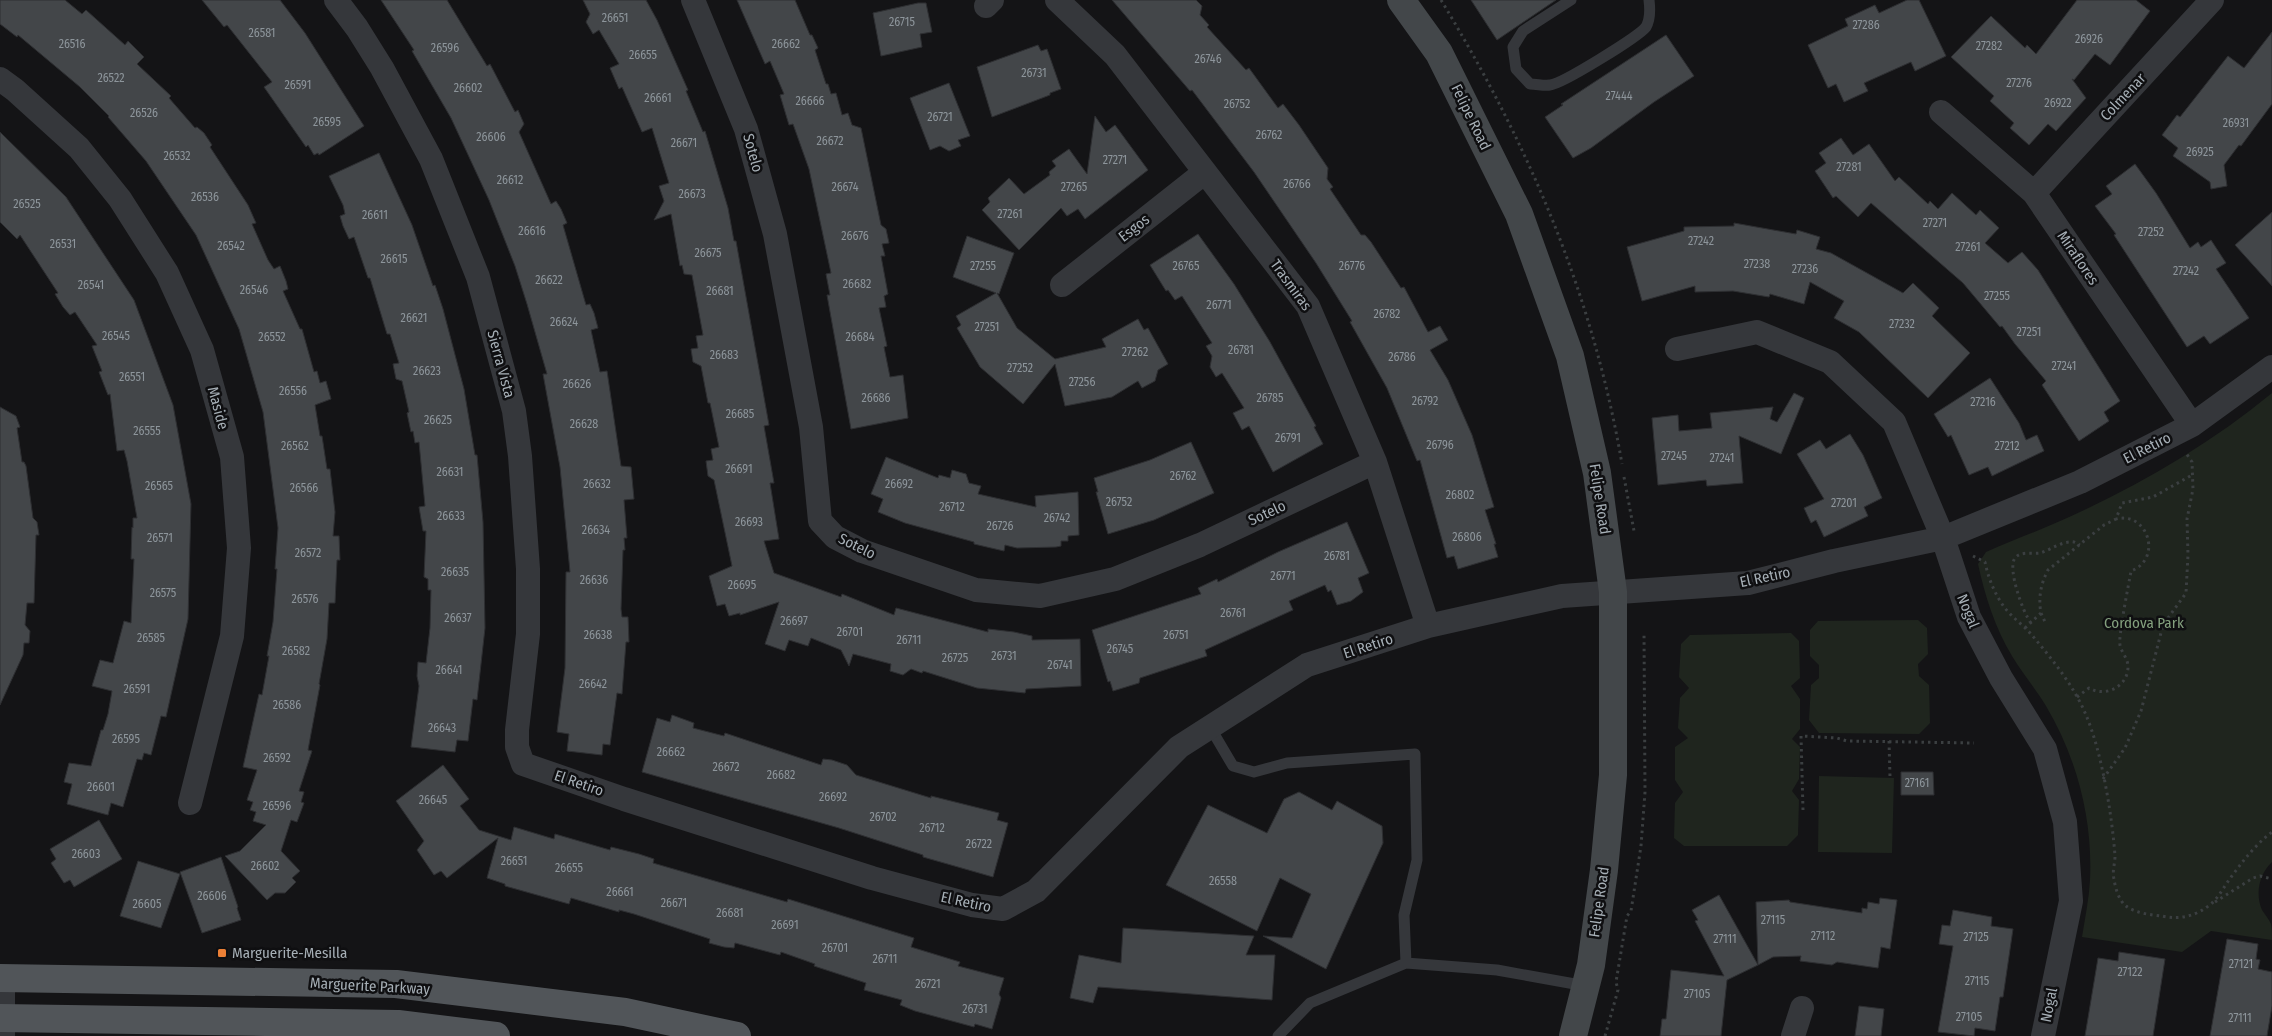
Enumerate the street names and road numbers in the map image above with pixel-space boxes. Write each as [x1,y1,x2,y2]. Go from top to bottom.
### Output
street label: Colmenar [2096,69,2150,125]
street label: Felipe Road [1447,81,1495,153]
street label: Sotelo [739,132,767,174]
street label: Esgos [1115,210,1153,246]
street label: Miraflores [2053,228,2103,288]
street label: Trasmiras [1266,256,1316,314]
street label: Sierra Vista [483,328,519,400]
street label: Maside [204,385,232,431]
street label: El Retiro [2120,428,2174,468]
street label: Felipe Road [1586,462,1614,536]
street label: Sotelo [1245,497,1289,529]
street label: Sotelo [835,529,879,563]
street label: El Retiro [1738,563,1792,591]
street label: Nogal [1953,591,1983,631]
street label: El Retiro [1341,630,1395,662]
street label: El Retiro [552,766,606,800]
street label: Felipe Road [1585,865,1613,939]
street label: El Retiro [939,888,993,916]
street label: Marguerite Parkway [310,974,431,998]
street label: Nogal [2037,986,2061,1024]

